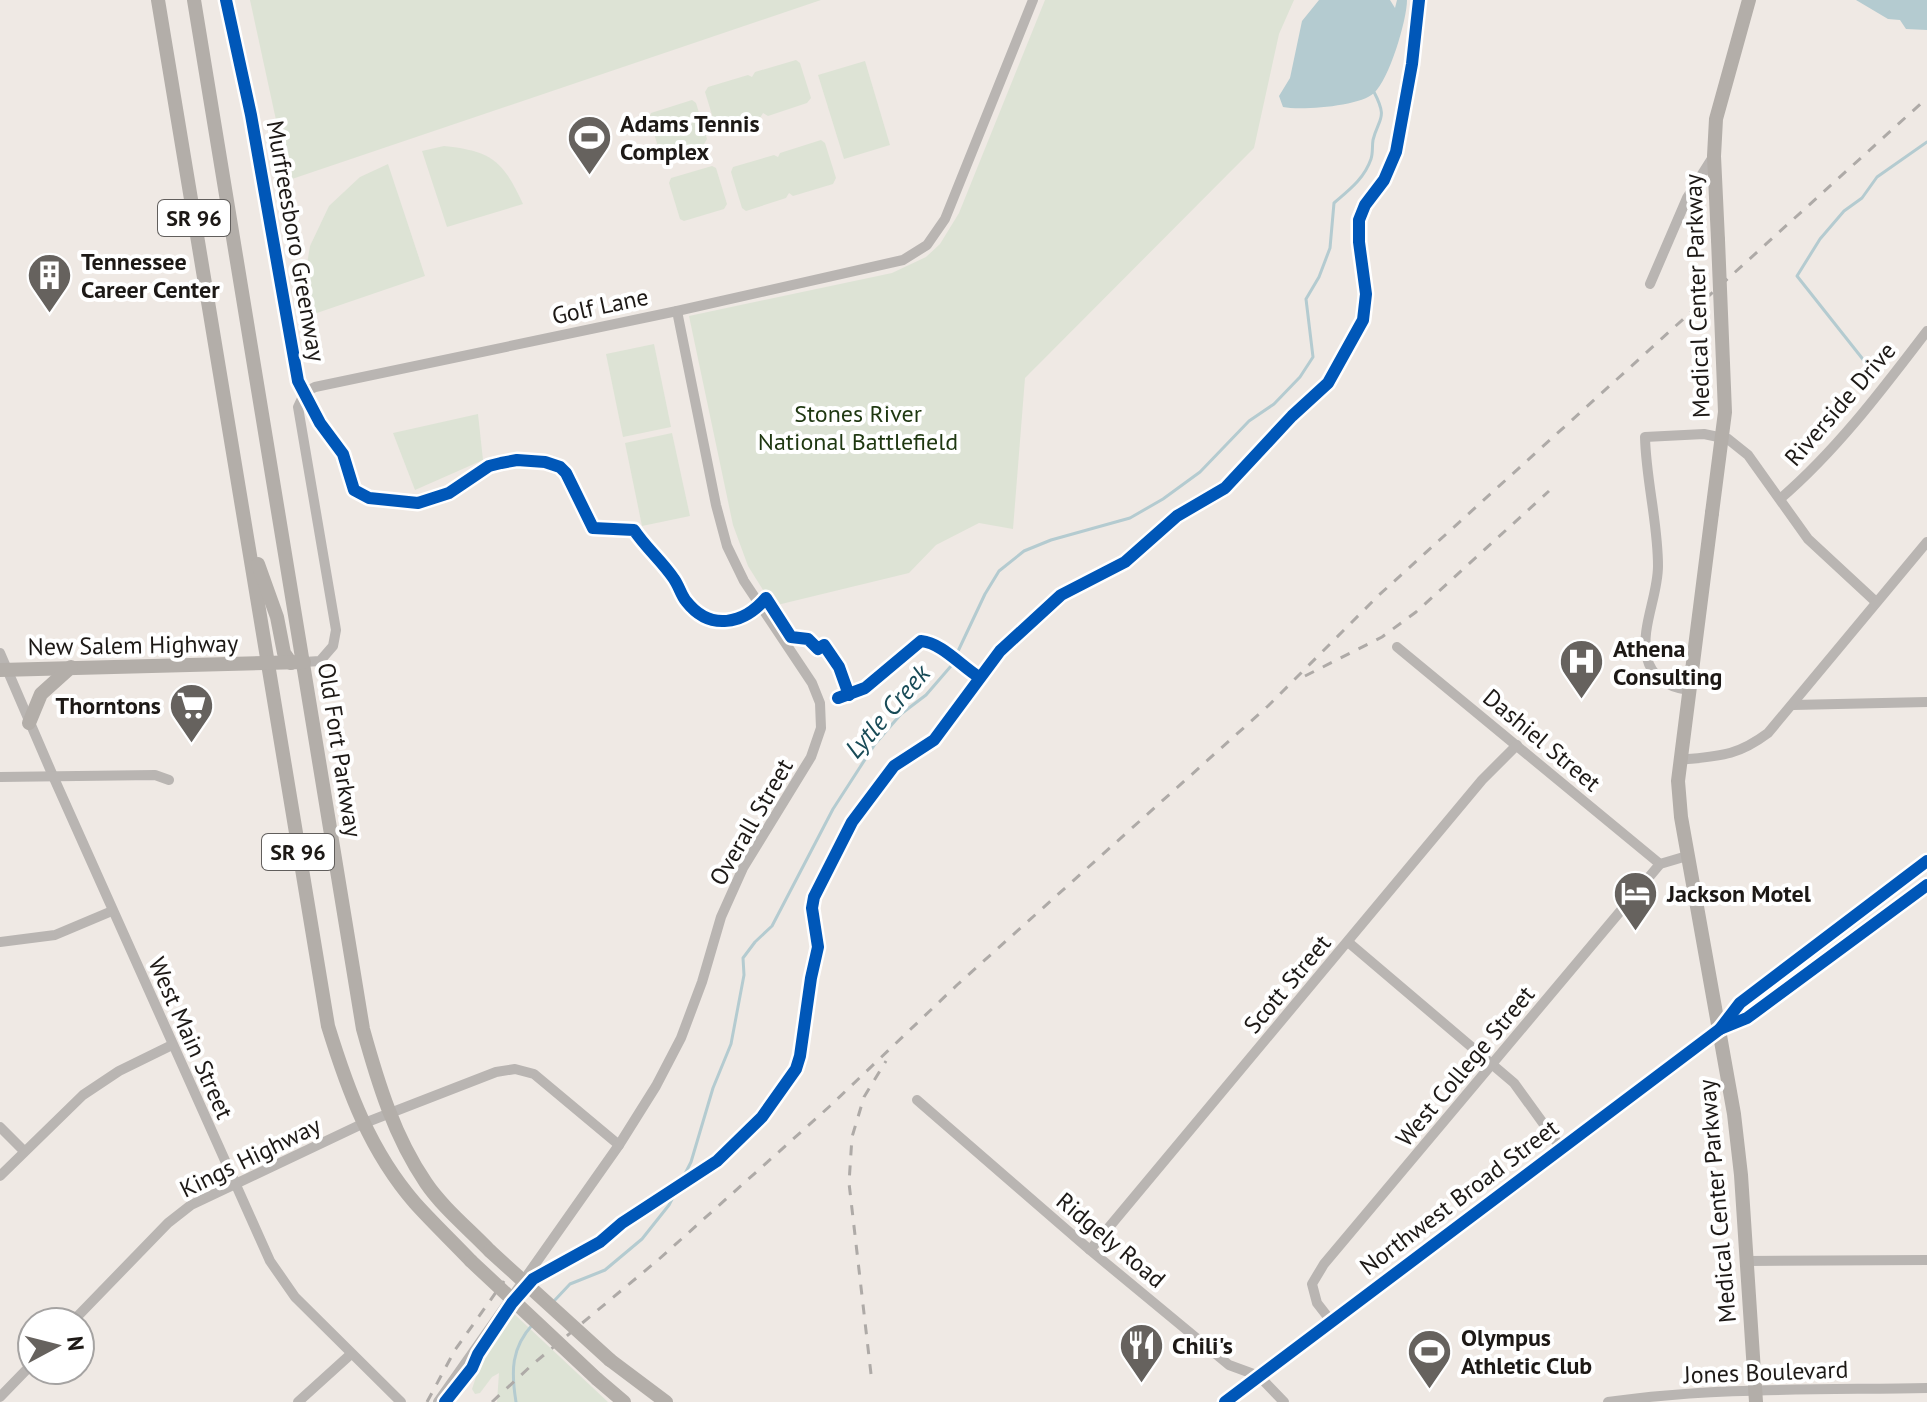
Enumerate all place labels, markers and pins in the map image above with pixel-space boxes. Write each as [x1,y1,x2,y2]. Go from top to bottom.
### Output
place label: Adams Tennis Complex [620,108,760,167]
sports icon: Adams Tennis Complex [565,113,613,176]
place label: Tennessee Career Center [81,246,220,305]
building icon: Tennessee Career Center [26,251,74,314]
place label: Athena Consulting [1613,633,1722,692]
hospital icon: Athena Consulting [1558,638,1606,701]
supermarket icon: Thorntons [168,681,216,744]
place label: Thorntons [56,690,161,721]
hotel icon: Jackson Motel [1612,869,1660,932]
place label: Jackson Motel [1666,878,1812,909]
restaurant icon: Chili's [1117,1321,1165,1384]
place label: Olympus Athletic Club [1461,1322,1592,1381]
sports icon: Olympus Athletic Club [1406,1327,1454,1390]
place label: Chili's [1172,1330,1233,1361]

